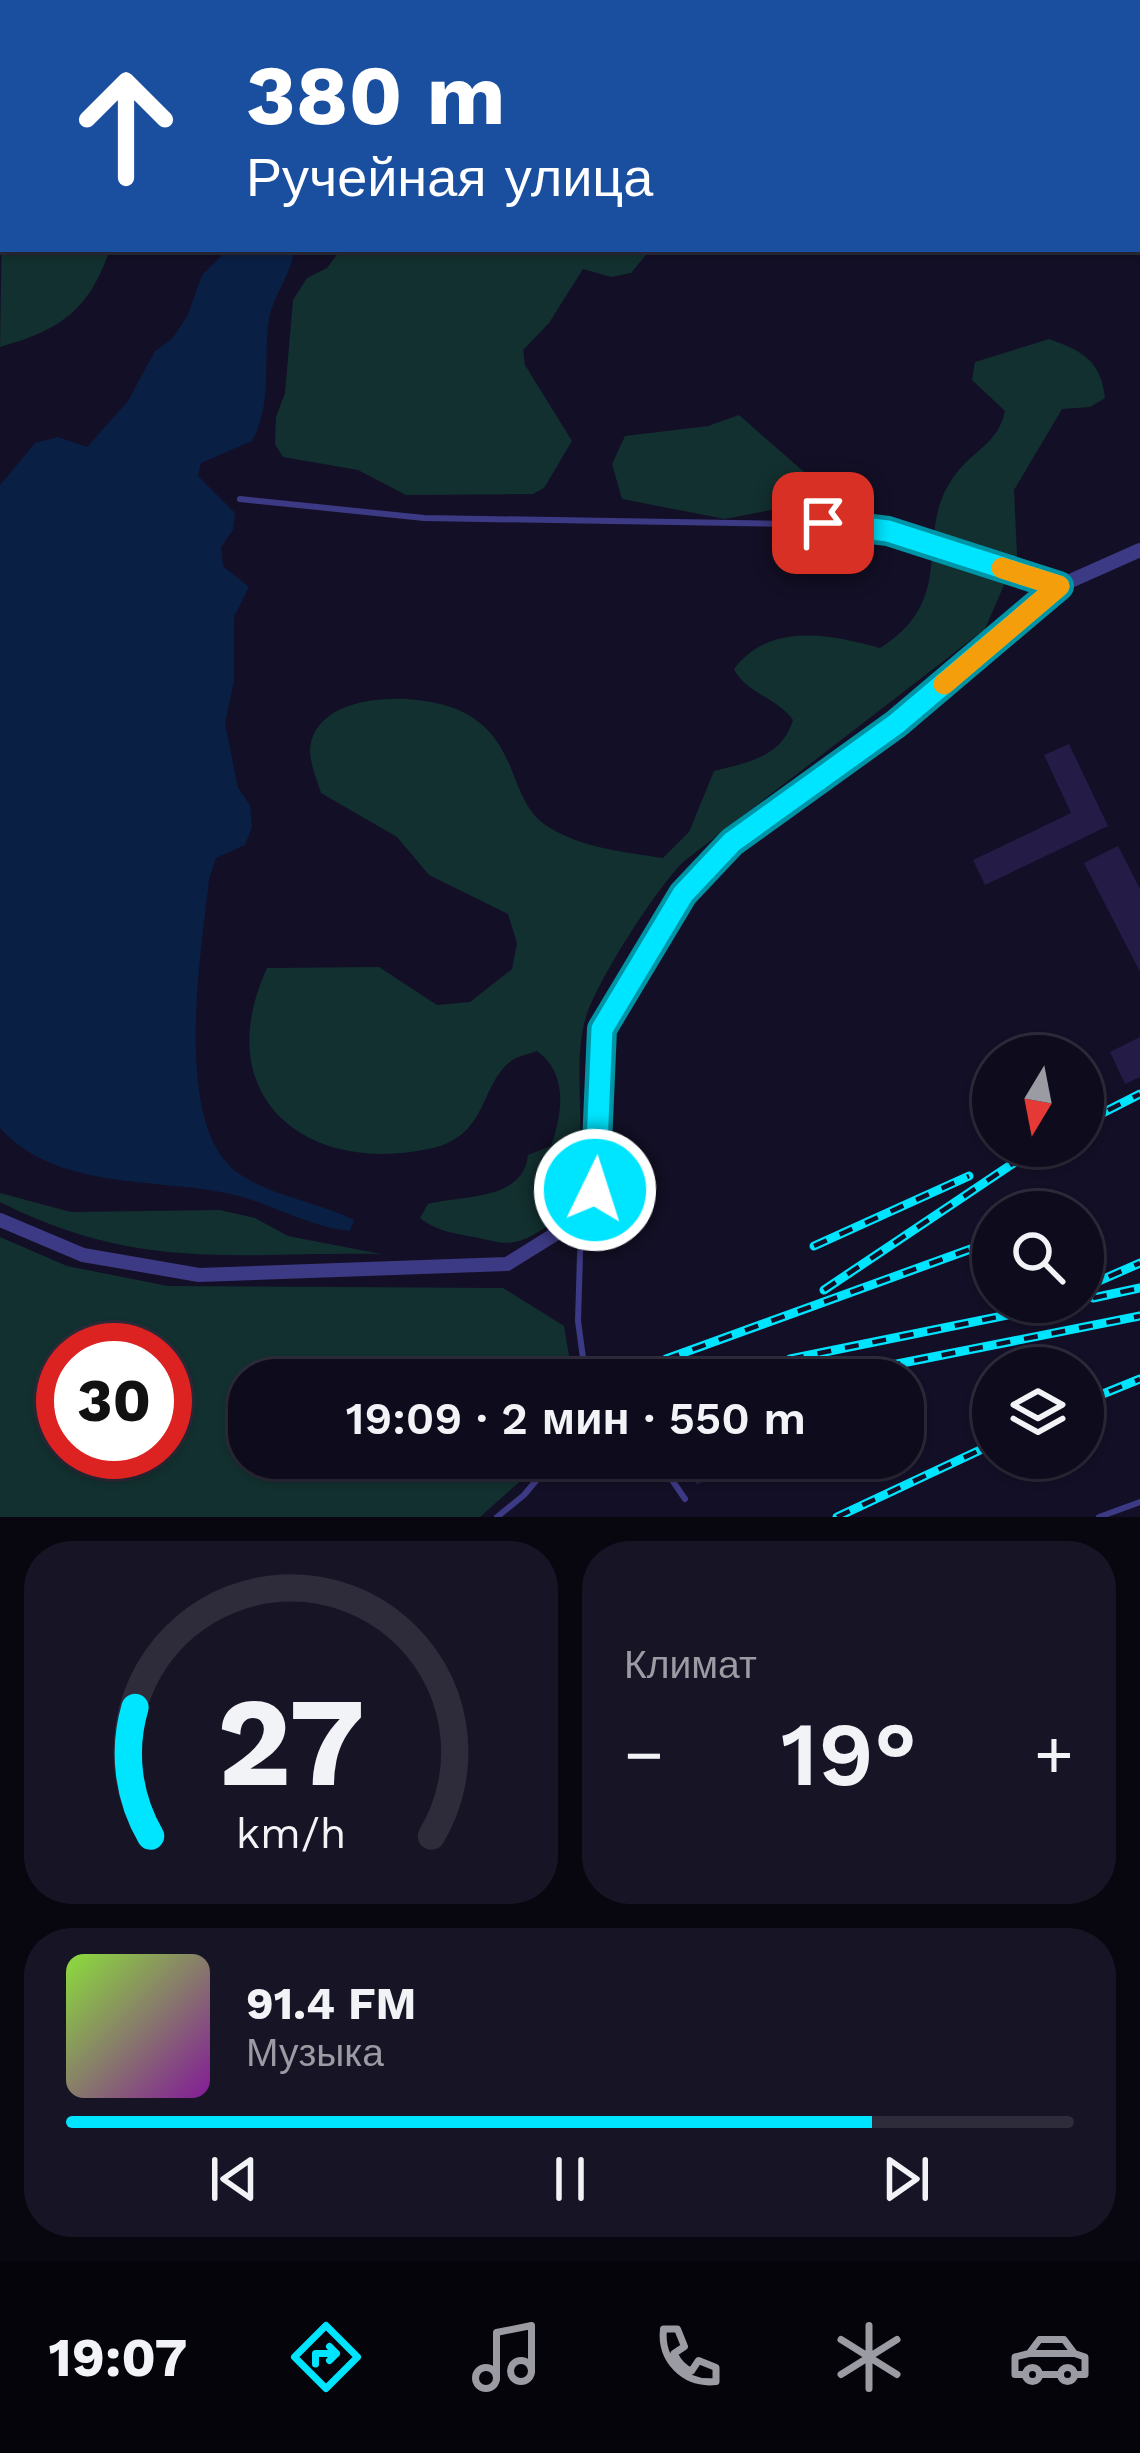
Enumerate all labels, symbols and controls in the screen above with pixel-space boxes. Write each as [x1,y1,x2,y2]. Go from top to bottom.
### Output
text: 380 m [246,46,506,144]
icon: ahead [48,48,204,204]
text: Ручейная улица [246,146,653,209]
pin [772,472,874,574]
icon: arrive [790,490,856,556]
north arrow [972,1035,1104,1167]
map controls [972,1035,1104,1479]
position arrow [532,1127,658,1253]
button: search [972,1191,1104,1323]
speed limit sign: 30 [36,1323,192,1479]
button: layers [972,1347,1104,1479]
text: 19:09 · 2 мин · 550 m [346,1392,806,1445]
text: Климат [624,1642,757,1687]
text: 27 [217,1669,365,1815]
text: 19° [781,1701,917,1807]
text: − [624,1716,664,1793]
text: + [1034,1716,1074,1793]
text: km/h [236,1807,346,1857]
text: 91.4 FM [246,1977,416,2030]
text: Музыка [246,2030,384,2075]
icon: previous [201,2146,267,2212]
icon: pause [537,2146,603,2212]
icon: next [873,2146,939,2212]
icon: directions [284,2315,368,2399]
icon: music [465,2315,549,2399]
icon: phone [646,2315,730,2399]
icon: climate [827,2315,911,2399]
icon: car [1008,2315,1092,2399]
text: 19:07 [48,2326,187,2389]

